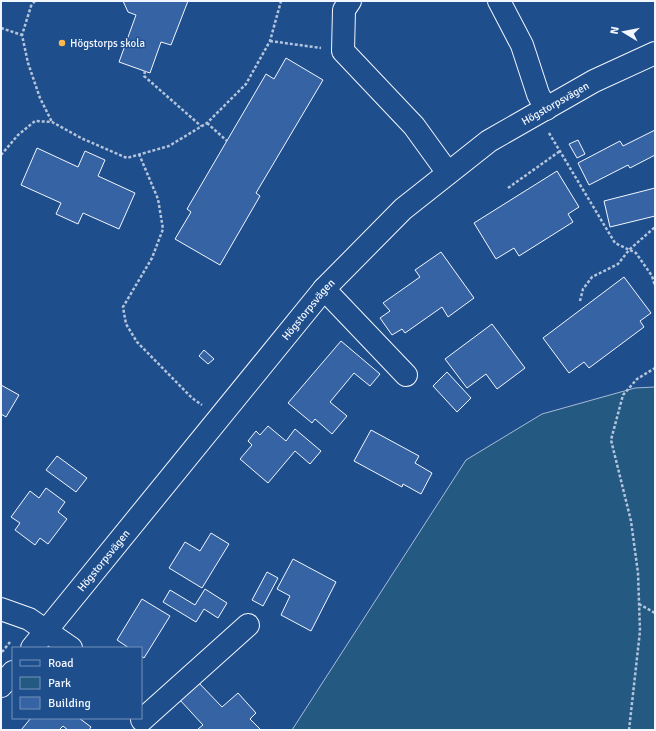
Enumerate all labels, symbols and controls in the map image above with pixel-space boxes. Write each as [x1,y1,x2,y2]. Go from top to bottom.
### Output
north arrow [604,12,644,52]
text: N [608,25,622,35]
place label: Högstorps skola [70,37,145,50]
marker: Högstorps skola [57,38,67,48]
street label: Högstorpsvägen [519,79,591,128]
street label: Högstorpsvägen [279,276,337,343]
street label: Högstorpsvägen [74,527,132,594]
legend [12,647,142,719]
text: Road [48,656,74,671]
text: Park [48,676,71,691]
text: Building [48,696,91,711]

